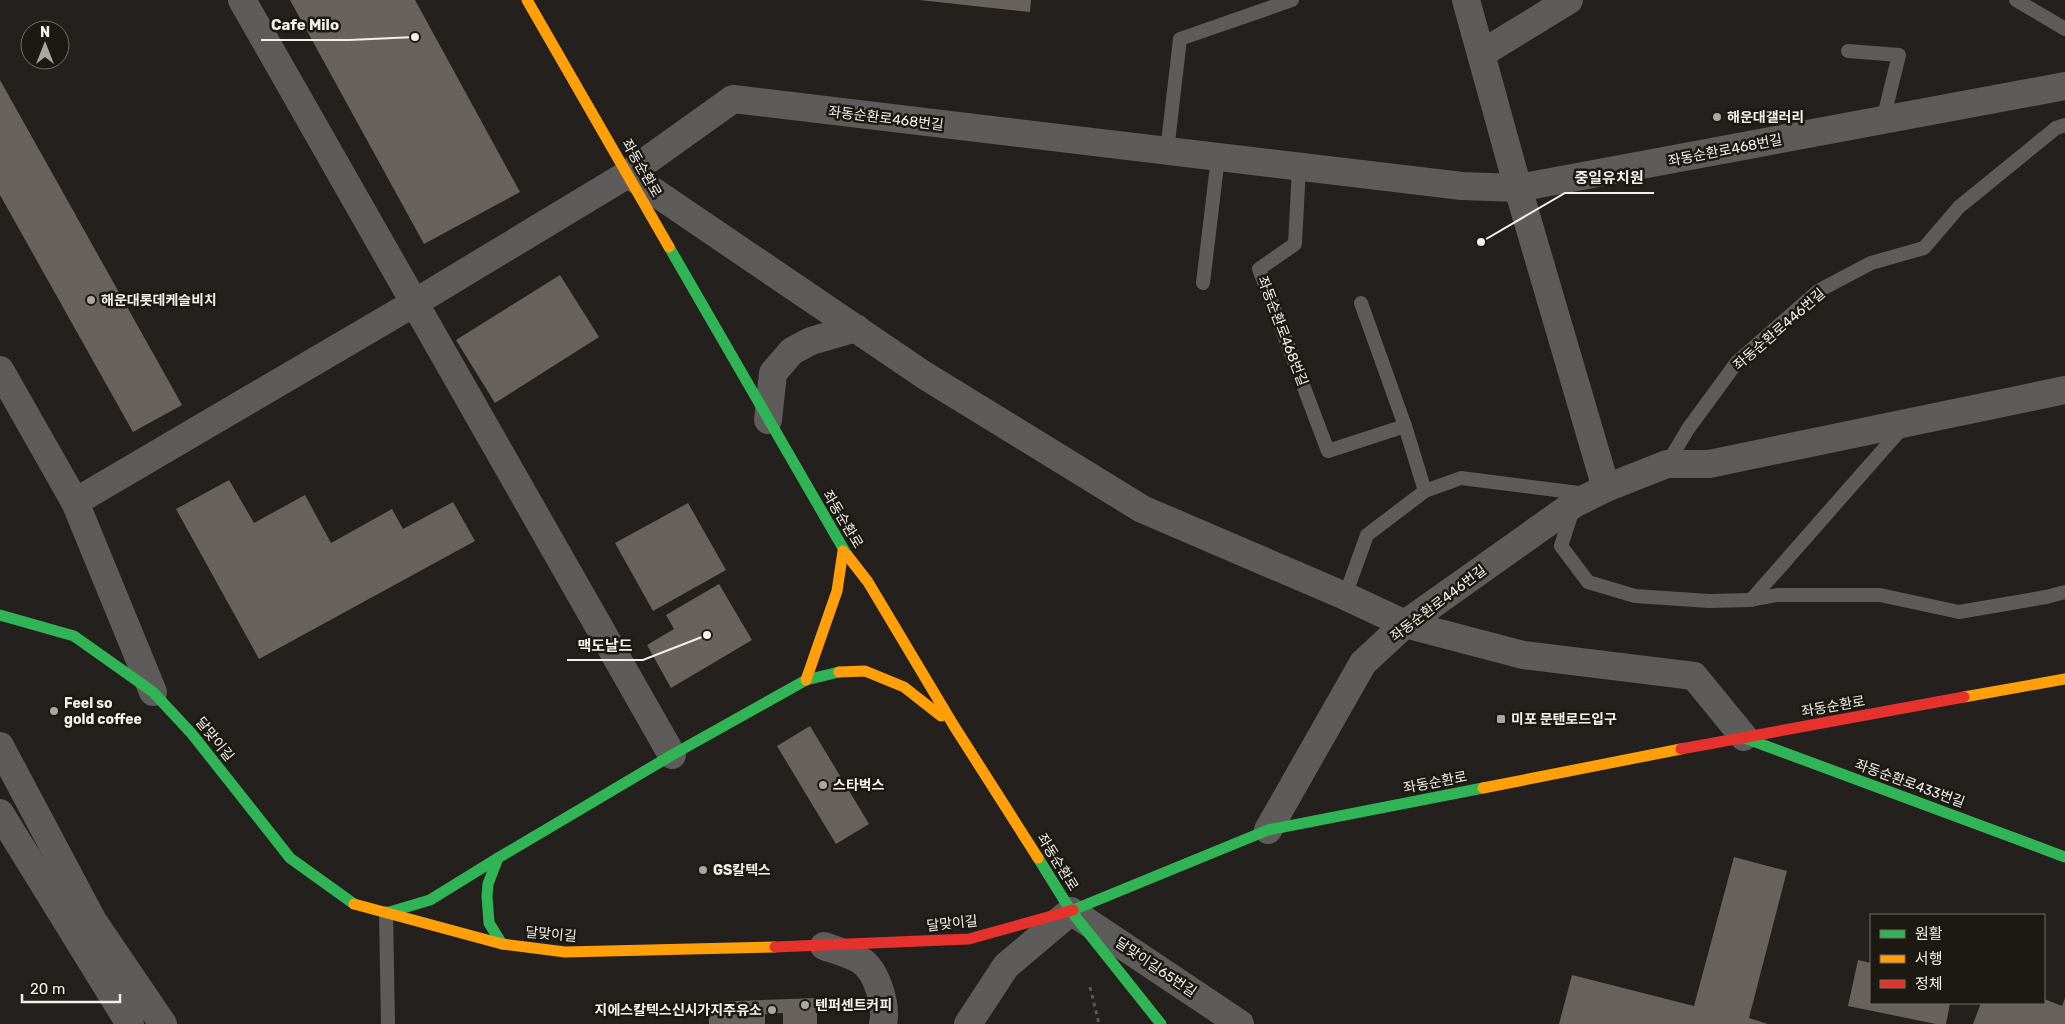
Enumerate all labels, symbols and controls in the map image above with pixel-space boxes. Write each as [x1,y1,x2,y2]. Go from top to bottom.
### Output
callout: Cafe Milo [261,10,349,40]
text: Cafe Milo [271,16,339,34]
north arrow [20,20,70,70]
text: N [40,24,50,41]
street label: 좌동순환로468번길 [827,103,945,134]
place label: 해운대갤러리 [1727,109,1804,126]
marker: 해운대갤러리 [1711,111,1723,123]
street label: 좌동순환로468번길 [1666,131,1784,170]
street label: 좌동순환로 [618,136,665,200]
callout: 중일유치원 [1565,163,1654,193]
text: 중일유치원 [1574,169,1644,187]
street label: 좌동순환로468번길 [1254,274,1311,388]
street label: 좌동순환로446번길 [1730,285,1829,374]
place label: 해운대롯데케슬비치 [101,292,217,309]
marker: 해운대롯데케슬비치 [85,294,97,306]
street label: 좌동순환로 [819,487,867,551]
street label: 좌동순환로446번길 [1387,562,1490,645]
callout: 맥도날드 [567,630,643,660]
text: 맥도날드 [577,637,633,655]
street label: 좌동순환로 [1800,693,1866,720]
place label: Feel so gold coffee [64,695,142,728]
marker: Feel so gold coffee [48,705,60,717]
place label: 미포 문탠로드입구 [1511,711,1617,728]
marker: 미포 문탠로드입구 [1495,713,1507,725]
street label: 달맞이길 [192,714,237,765]
street label: 좌동순환로433번길 [1853,756,1967,811]
street label: 좌동순환로 [1402,768,1468,797]
place label: 스타벅스 [833,777,885,794]
marker: 스타벅스 [817,779,829,791]
street label: 좌동순환로 [1033,830,1082,894]
place label: GS칼텍스 [713,862,771,879]
marker: GS칼텍스 [697,864,709,876]
street label: 달맞이길 [926,912,979,935]
legend [1870,914,2045,1004]
street label: 달맞이길 [525,924,577,945]
text: 원활 [1915,925,1943,943]
street label: 달맞이길65번길 [1112,934,1199,1001]
text: 서행 [1915,950,1943,968]
scale bar [22,972,120,1004]
text: 정체 [1915,975,1943,993]
text: 20 m [30,980,65,998]
place label: 텐퍼센트커피 [815,997,892,1014]
marker: 텐퍼센트커피 [799,999,811,1011]
place label: 지에스칼텍스신시가지주유소 [595,1002,762,1019]
marker: 지에스칼텍스신시가지주유소 [766,1004,778,1016]

